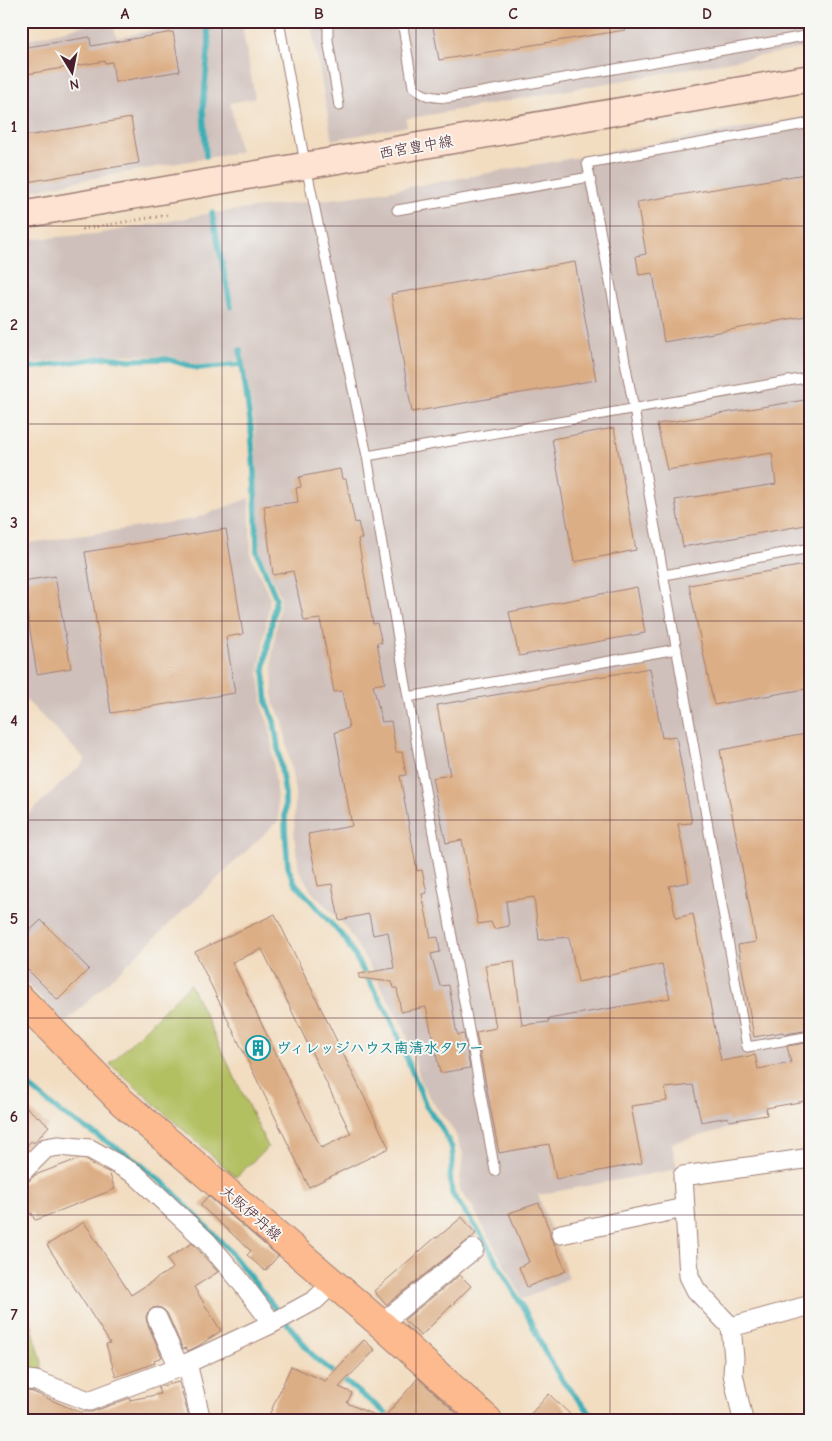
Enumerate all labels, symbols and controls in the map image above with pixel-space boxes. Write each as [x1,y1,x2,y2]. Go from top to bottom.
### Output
text: A [121,5,130,23]
text: B [314,5,324,23]
text: C [508,5,518,23]
text: D [702,5,712,23]
north arrow [48,48,98,98]
text: N [68,75,80,93]
text: 1 [11,118,17,136]
street label: 西宮豊中線 [377,132,455,162]
text: 2 [10,316,18,334]
text: 3 [10,514,18,532]
text: 4 [10,712,18,730]
text: 5 [10,910,18,928]
building icon: ヴィレッジハウス南清水タワー [245,1035,271,1061]
place label: ヴィレッジハウス南清水タワー [276,1039,484,1057]
text: 6 [10,1108,18,1126]
street label: 大阪伊丹線 [217,1182,285,1244]
text: 7 [10,1306,18,1324]

